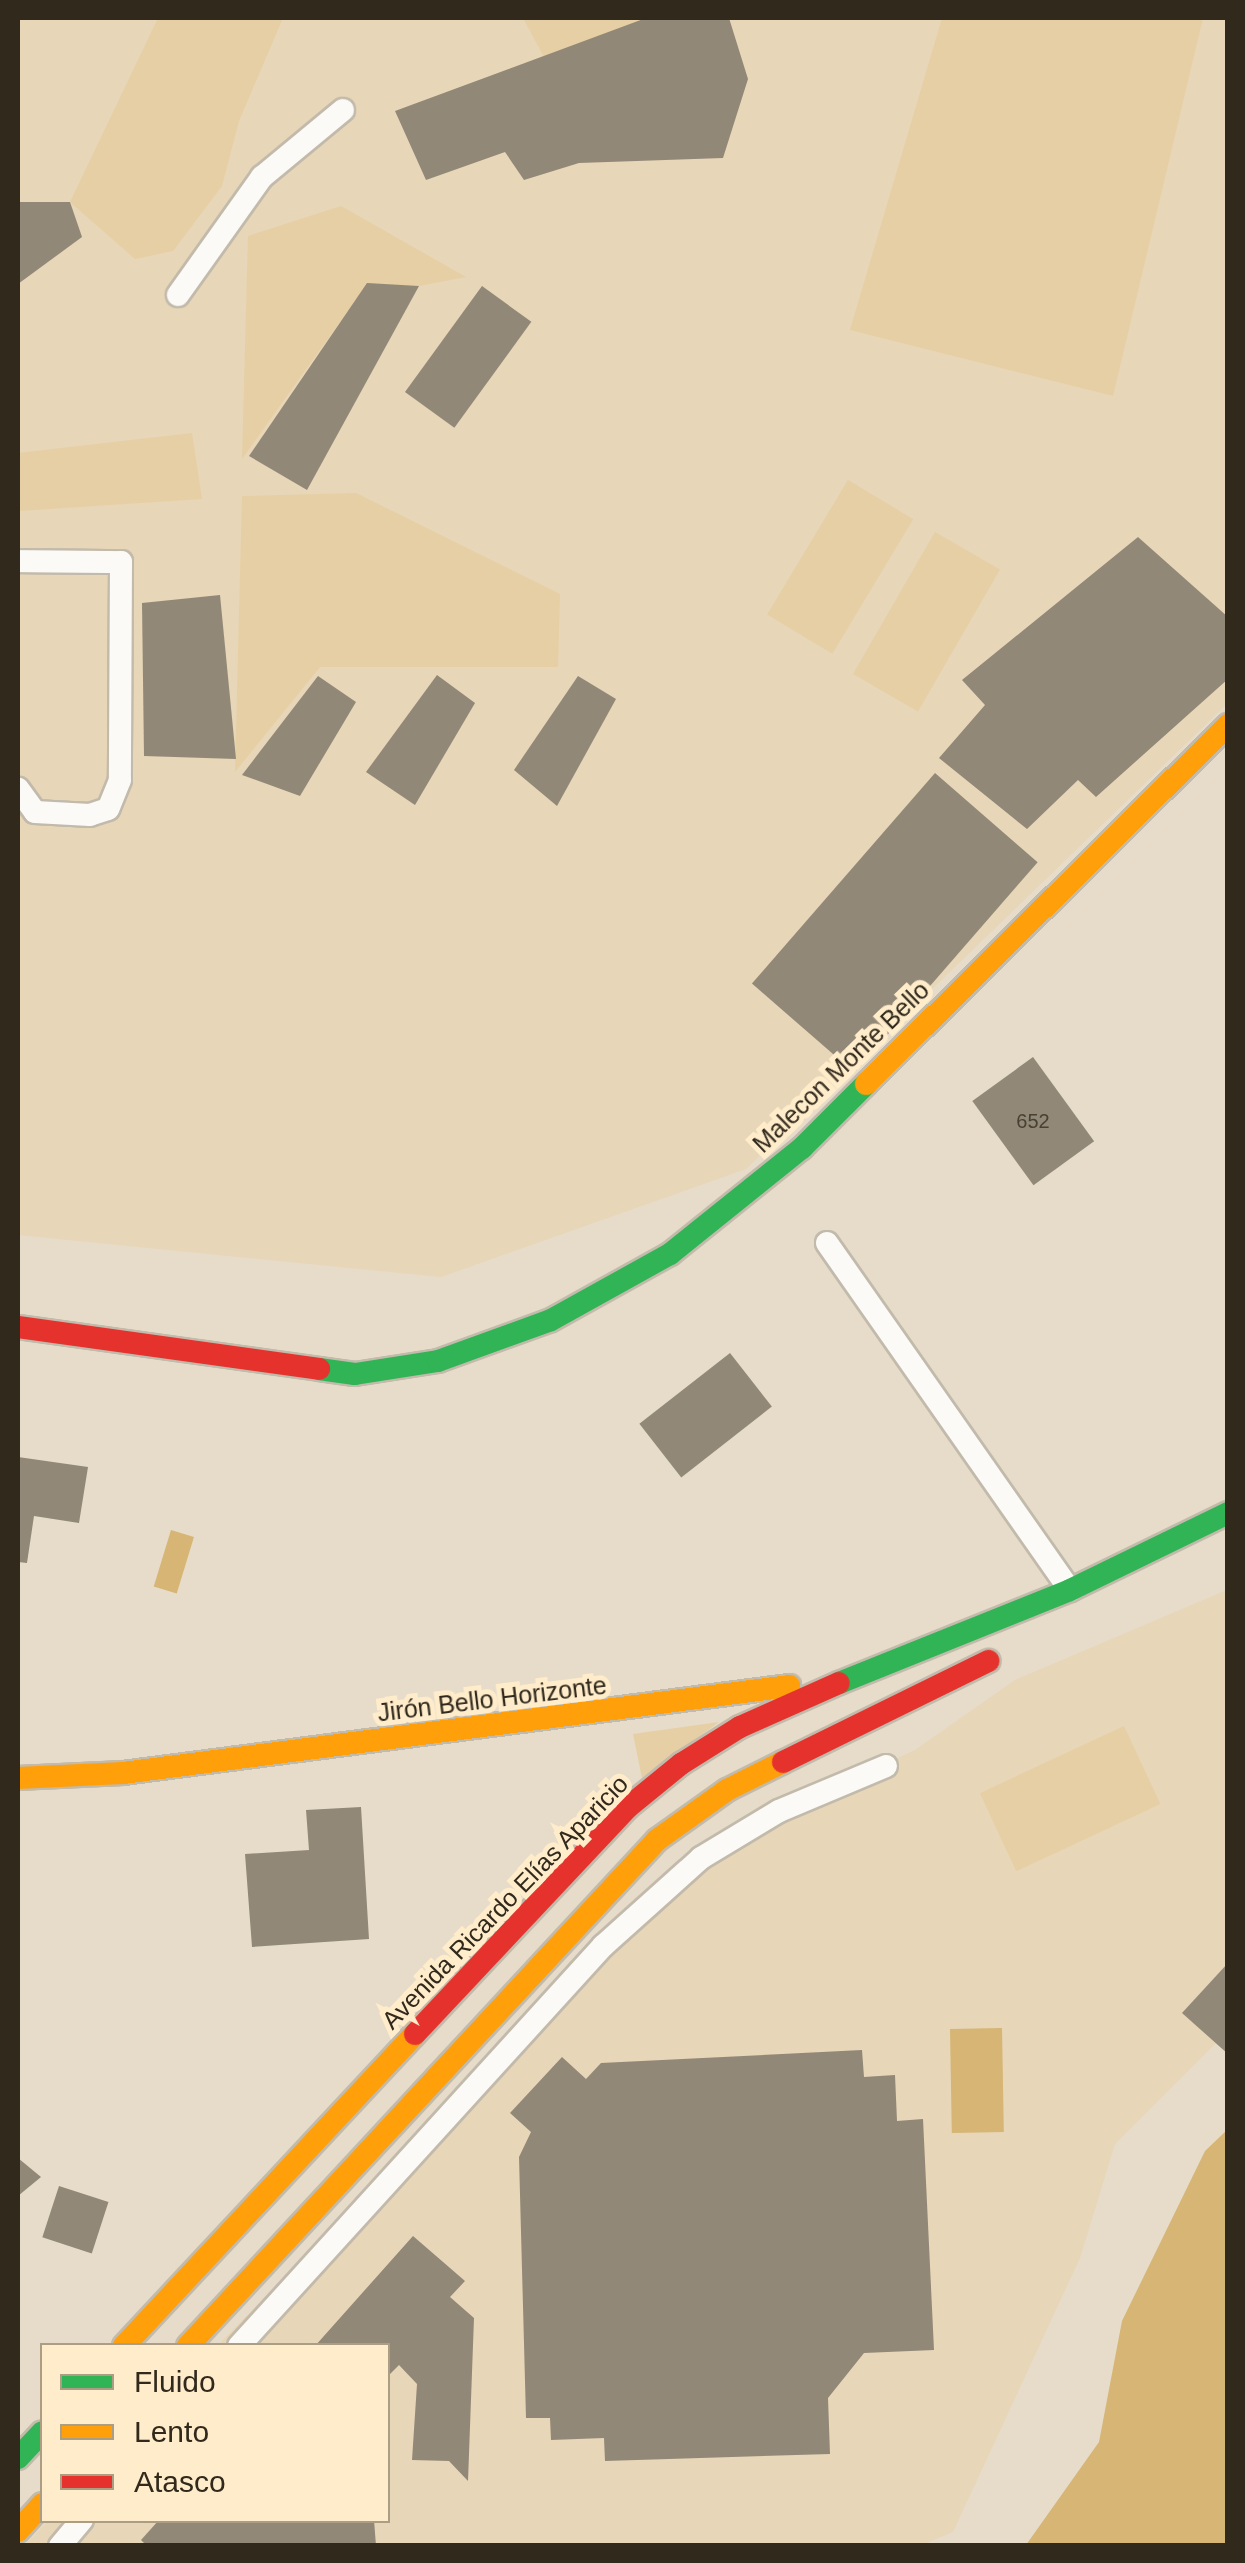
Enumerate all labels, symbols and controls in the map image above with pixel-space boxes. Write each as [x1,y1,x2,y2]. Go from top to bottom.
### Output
street label: Malecon Monte Bello [747,975,935,1159]
house number: 652 [1016,1109,1050,1133]
street label: Jirón Bello Horizonte [376,1670,608,1728]
street label: Avenida Ricardo Elías Aparicio [375,1768,635,2036]
legend [40,2343,390,2523]
text: Fluido [134,2365,216,2398]
text: Lento [134,2415,209,2448]
text: Atasco [134,2465,226,2498]

